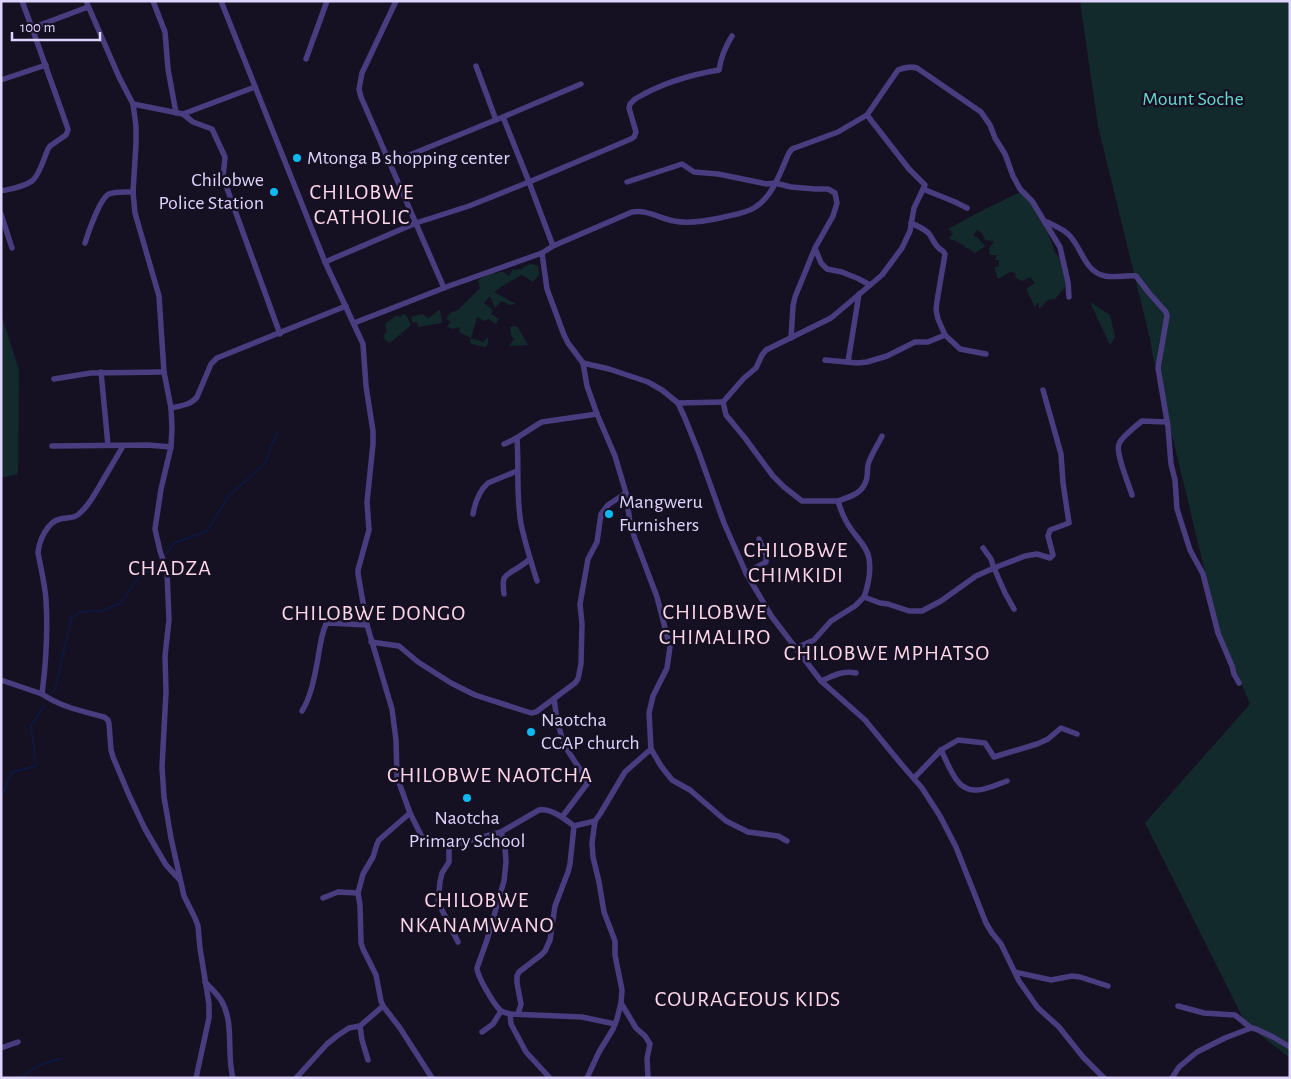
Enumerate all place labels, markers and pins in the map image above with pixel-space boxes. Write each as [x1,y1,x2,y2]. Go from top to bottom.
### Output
place label: Mtonga B shopping center [307,148,510,168]
marker: Mtonga B shopping center [291,152,303,164]
place label: Chilobwe Police Station [158,170,264,213]
marker: Chilobwe Police Station [268,186,280,198]
place label: Mangweru Furnishers [619,492,703,535]
marker: Mangweru Furnishers [603,508,615,520]
place label: Naotcha CCAP church [541,710,640,753]
marker: Naotcha CCAP church [525,726,537,738]
marker: Naotcha Primary School [461,792,473,804]
place label: Naotcha Primary School [409,808,525,851]

